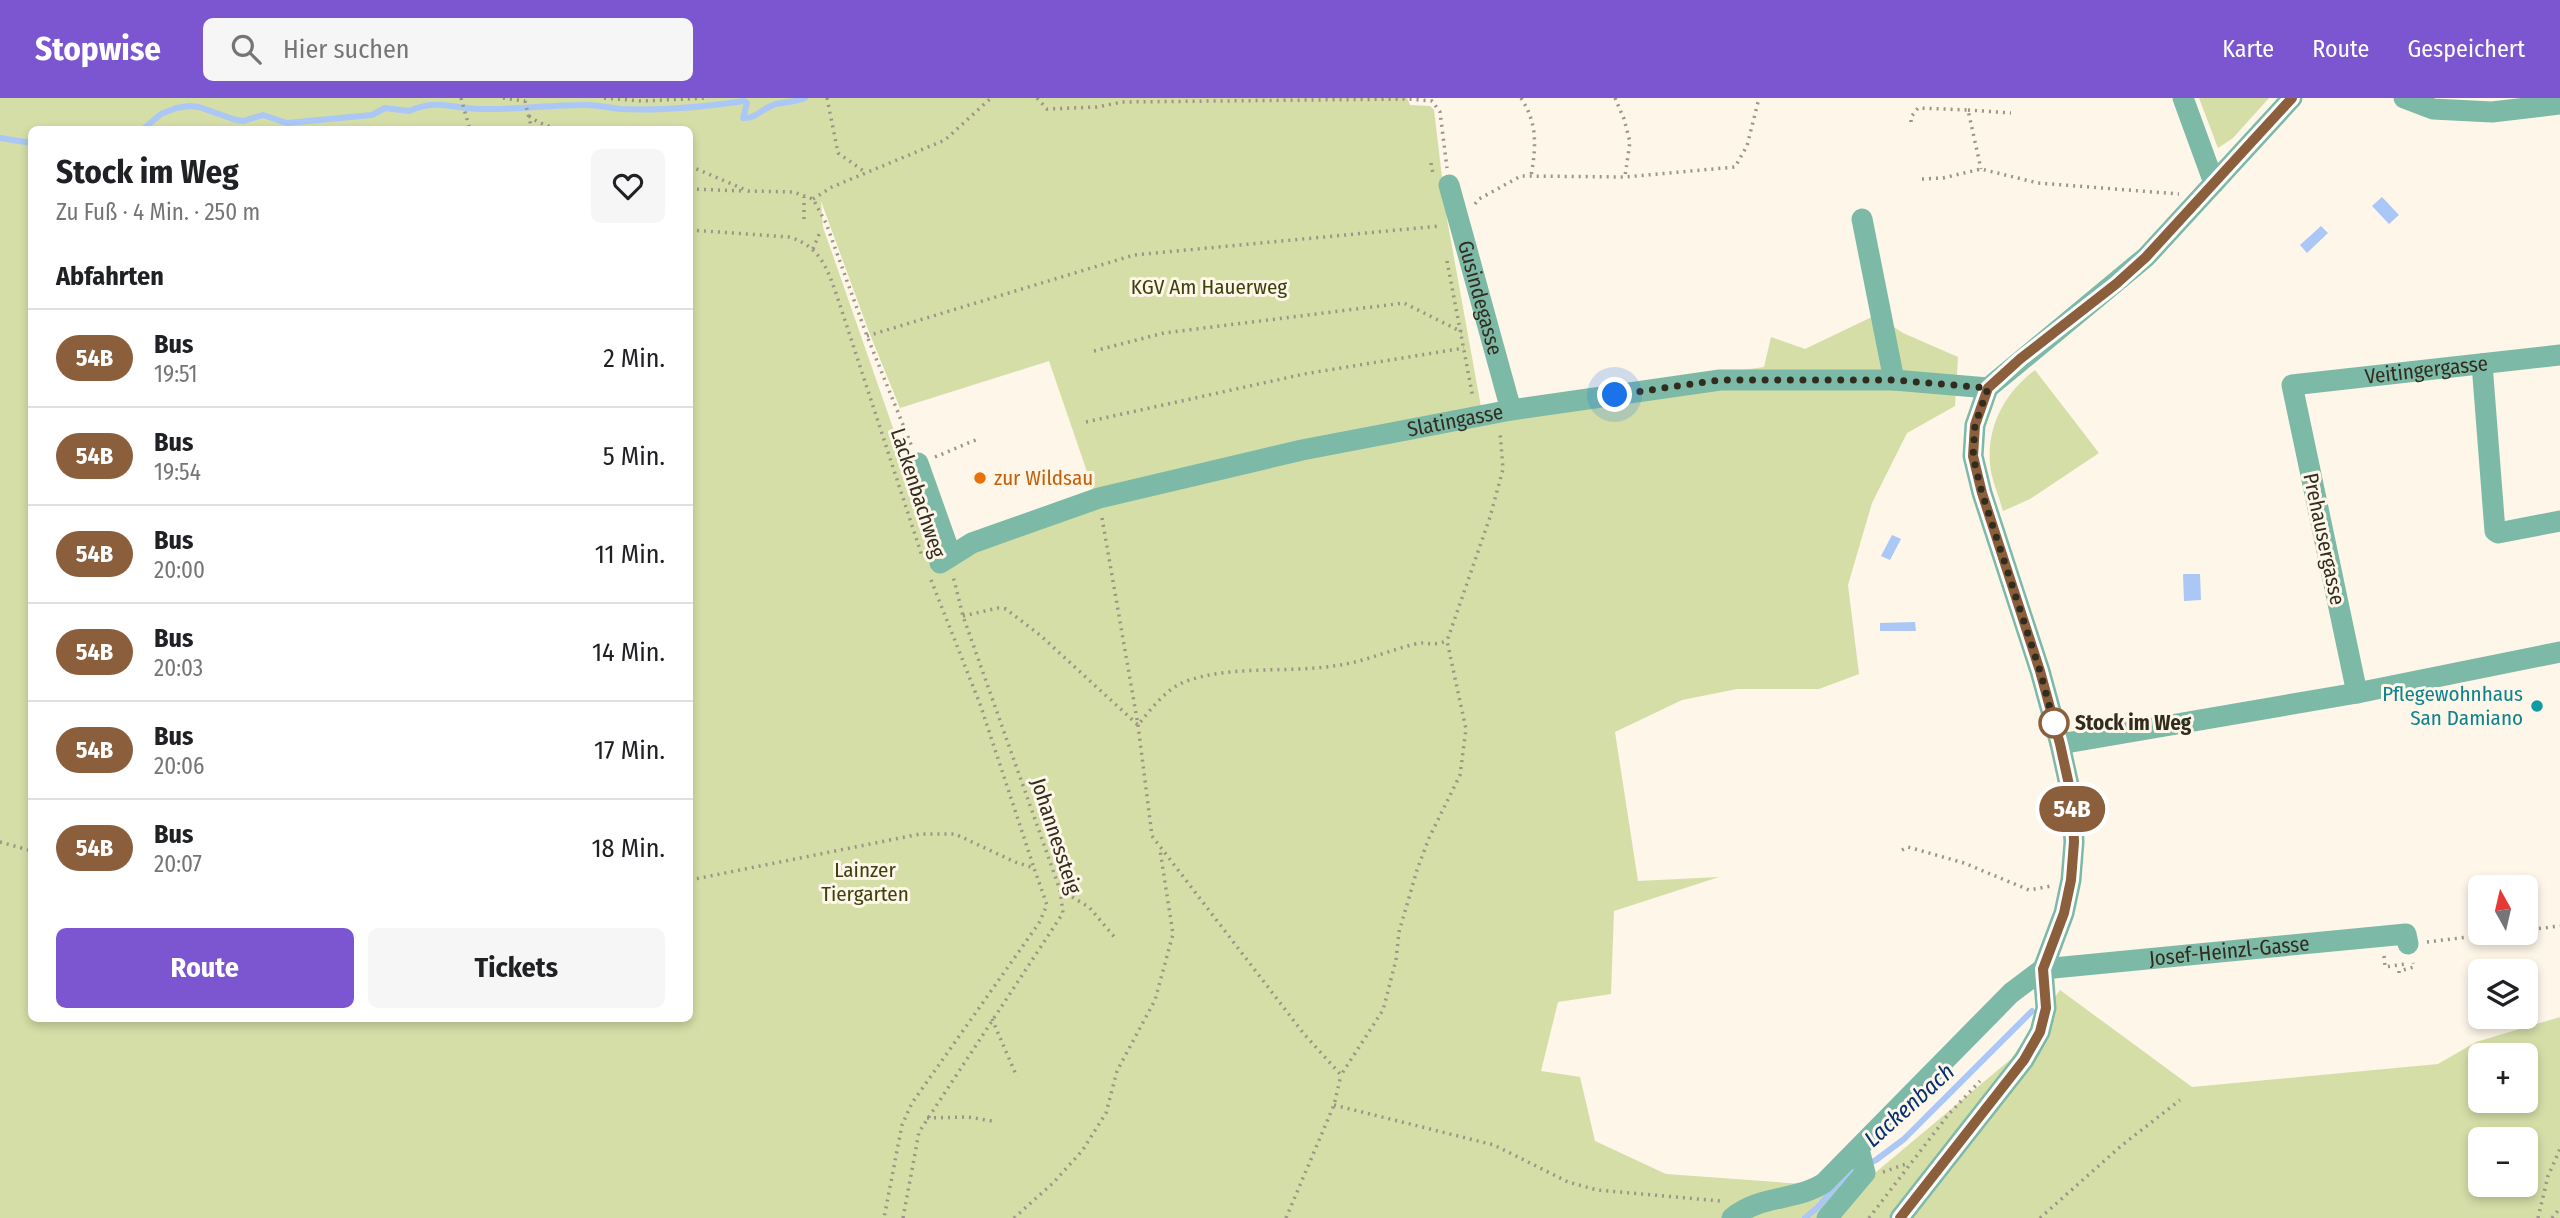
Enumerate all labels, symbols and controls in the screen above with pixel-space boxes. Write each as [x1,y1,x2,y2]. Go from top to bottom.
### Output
search box [203,18,693,81]
text: Stopwise [35,29,161,69]
icon: search [227,30,265,68]
text: Hier suchen [283,34,410,65]
text: Karte [2222,35,2274,63]
text: Route [2312,35,2369,63]
text: Gespeichert [2407,35,2525,63]
button: heart [591,149,665,223]
text: Stock im Weg [56,152,239,192]
text: Zu Fuß · 4 Min. · 250 m [56,198,260,226]
street label: Gusindegasse [1452,238,1508,358]
text: Abfahrten [56,261,164,292]
park label: KGV Am Hauerweg [1131,274,1287,300]
text: Bus [154,329,193,360]
text: 2 Min. [603,343,665,374]
text: 54B [76,344,113,372]
street label: Veitingergasse [2363,350,2489,390]
text: 19:51 [154,360,198,388]
your location [1597,377,1632,412]
street label: Slatingasse [1405,399,1505,443]
street label: Lackenbachweg [885,425,951,561]
text: Bus [154,427,193,458]
text: 5 Min. [603,441,665,472]
text: 54B [76,442,113,470]
text: 19:54 [154,458,201,486]
place label: zur Wildsau [994,465,1093,491]
marker: zur Wildsau [972,470,988,486]
street label: Prehausergasse [2297,471,2351,607]
text: Bus [154,525,193,556]
text: 11 Min. [595,539,665,570]
text: 54B [76,540,113,568]
text: 20:00 [154,556,205,584]
text: Bus [154,623,193,654]
text: 14 Min. [592,637,665,668]
text: 54B [76,638,113,666]
text: 20:03 [154,654,203,682]
place label: Pflegewohnhaus San Damiano [2382,681,2523,731]
marker: Pflegewohnhaus San Damiano [2529,698,2545,714]
marker: Stock im Weg [2039,708,2069,738]
place label: Stock im Weg [2075,710,2192,736]
text: Bus [154,721,193,752]
text: 17 Min. [594,735,665,766]
text: 54B [76,736,113,764]
text: 20:06 [154,752,204,780]
street label: Johannessteig [1025,775,1087,897]
line badge: 54B [2032,786,2112,832]
text: 54B [2053,795,2091,823]
text: Bus [154,819,193,850]
text: 18 Min. [591,833,665,864]
text: 54B [76,834,113,862]
text: 20:07 [154,850,202,878]
park label: Lainzer Tiergarten [821,857,909,907]
north arrow [2468,875,2538,945]
map controls [2468,875,2538,1197]
button: Route [56,928,354,1008]
button: Tickets [368,928,665,1008]
street label: Josef-Heinzl-Gasse [2148,930,2311,972]
button: layers [2468,959,2538,1029]
button: + [2468,1043,2538,1113]
water label: Lackenbach [1858,1057,1960,1153]
button: − [2468,1127,2538,1197]

